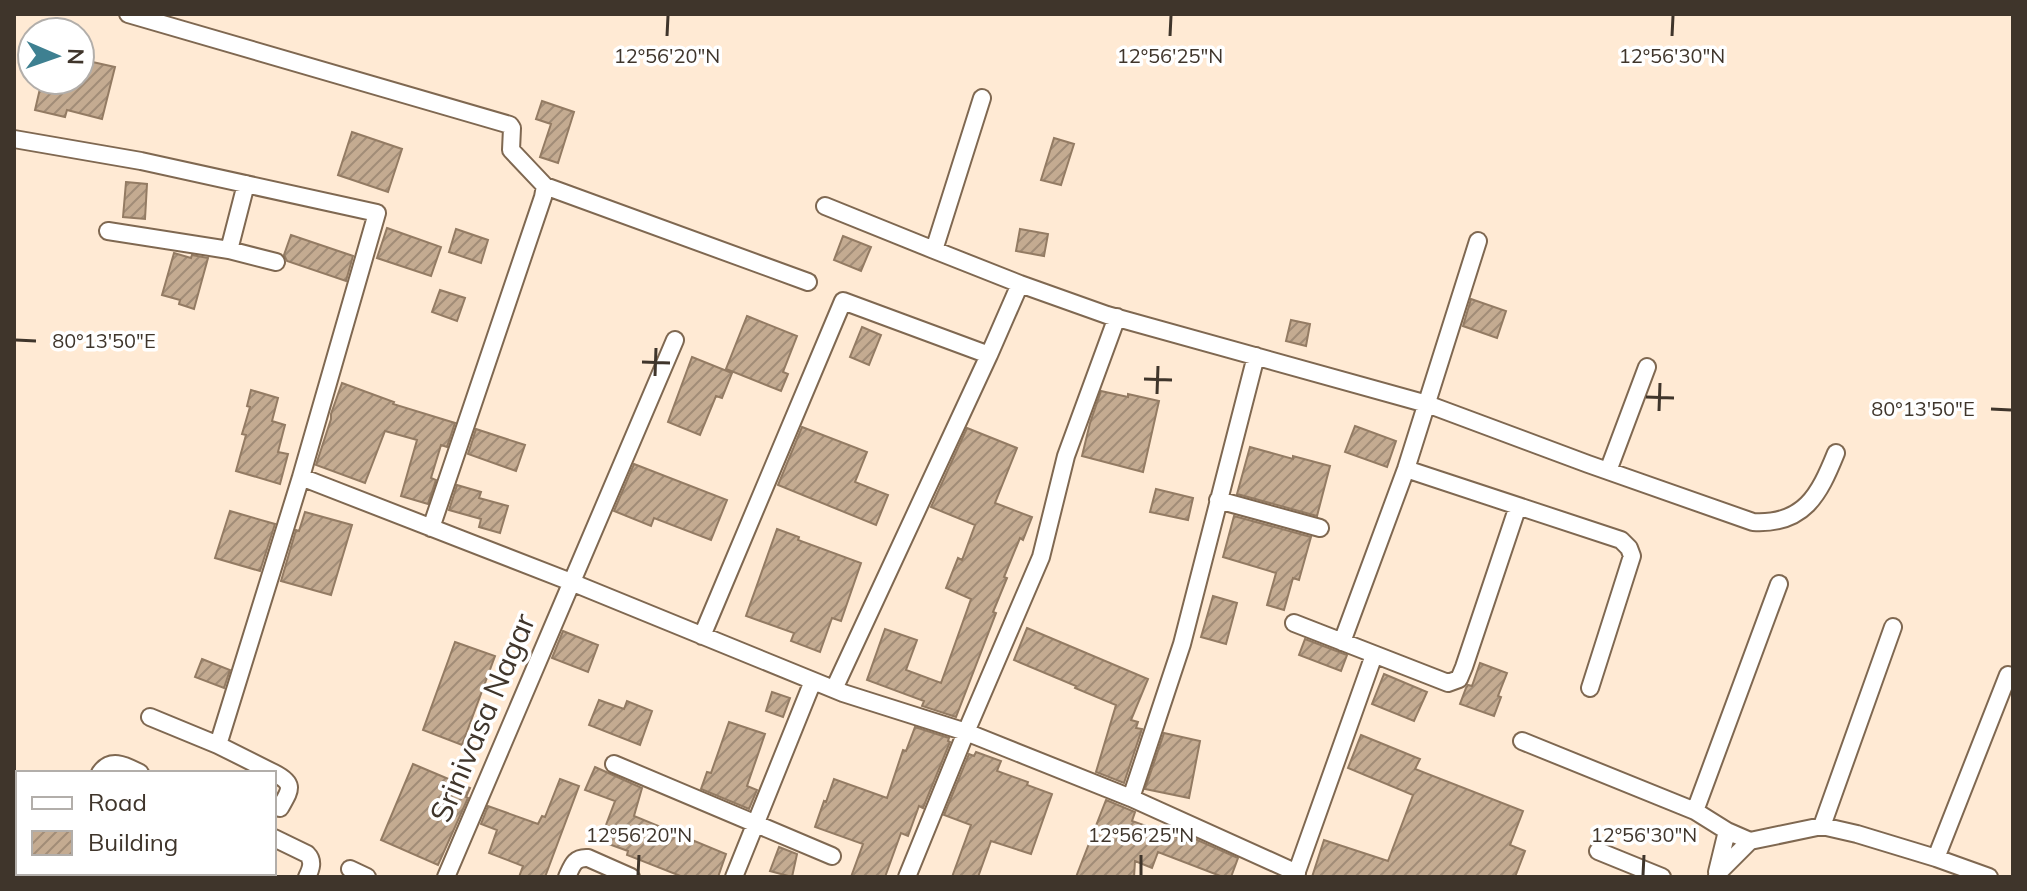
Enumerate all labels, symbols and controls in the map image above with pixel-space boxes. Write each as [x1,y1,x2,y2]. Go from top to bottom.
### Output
north arrow [16,16,96,96]
text: 12°56'20"N [614,43,720,68]
text: 12°56'25"N [1117,43,1223,68]
text: 12°56'30"N [1619,43,1725,68]
text: N [62,48,90,65]
text: 80°13'50"E [52,328,156,353]
text: 80°13'50"E [1871,396,1975,421]
street label: Srinivasa Nagar [421,607,543,828]
legend [16,771,276,875]
text: Road [88,787,147,817]
text: 12°56'20"N [586,822,692,847]
text: 12°56'25"N [1088,822,1194,847]
text: 12°56'30"N [1591,822,1697,847]
text: Building [88,827,178,857]

